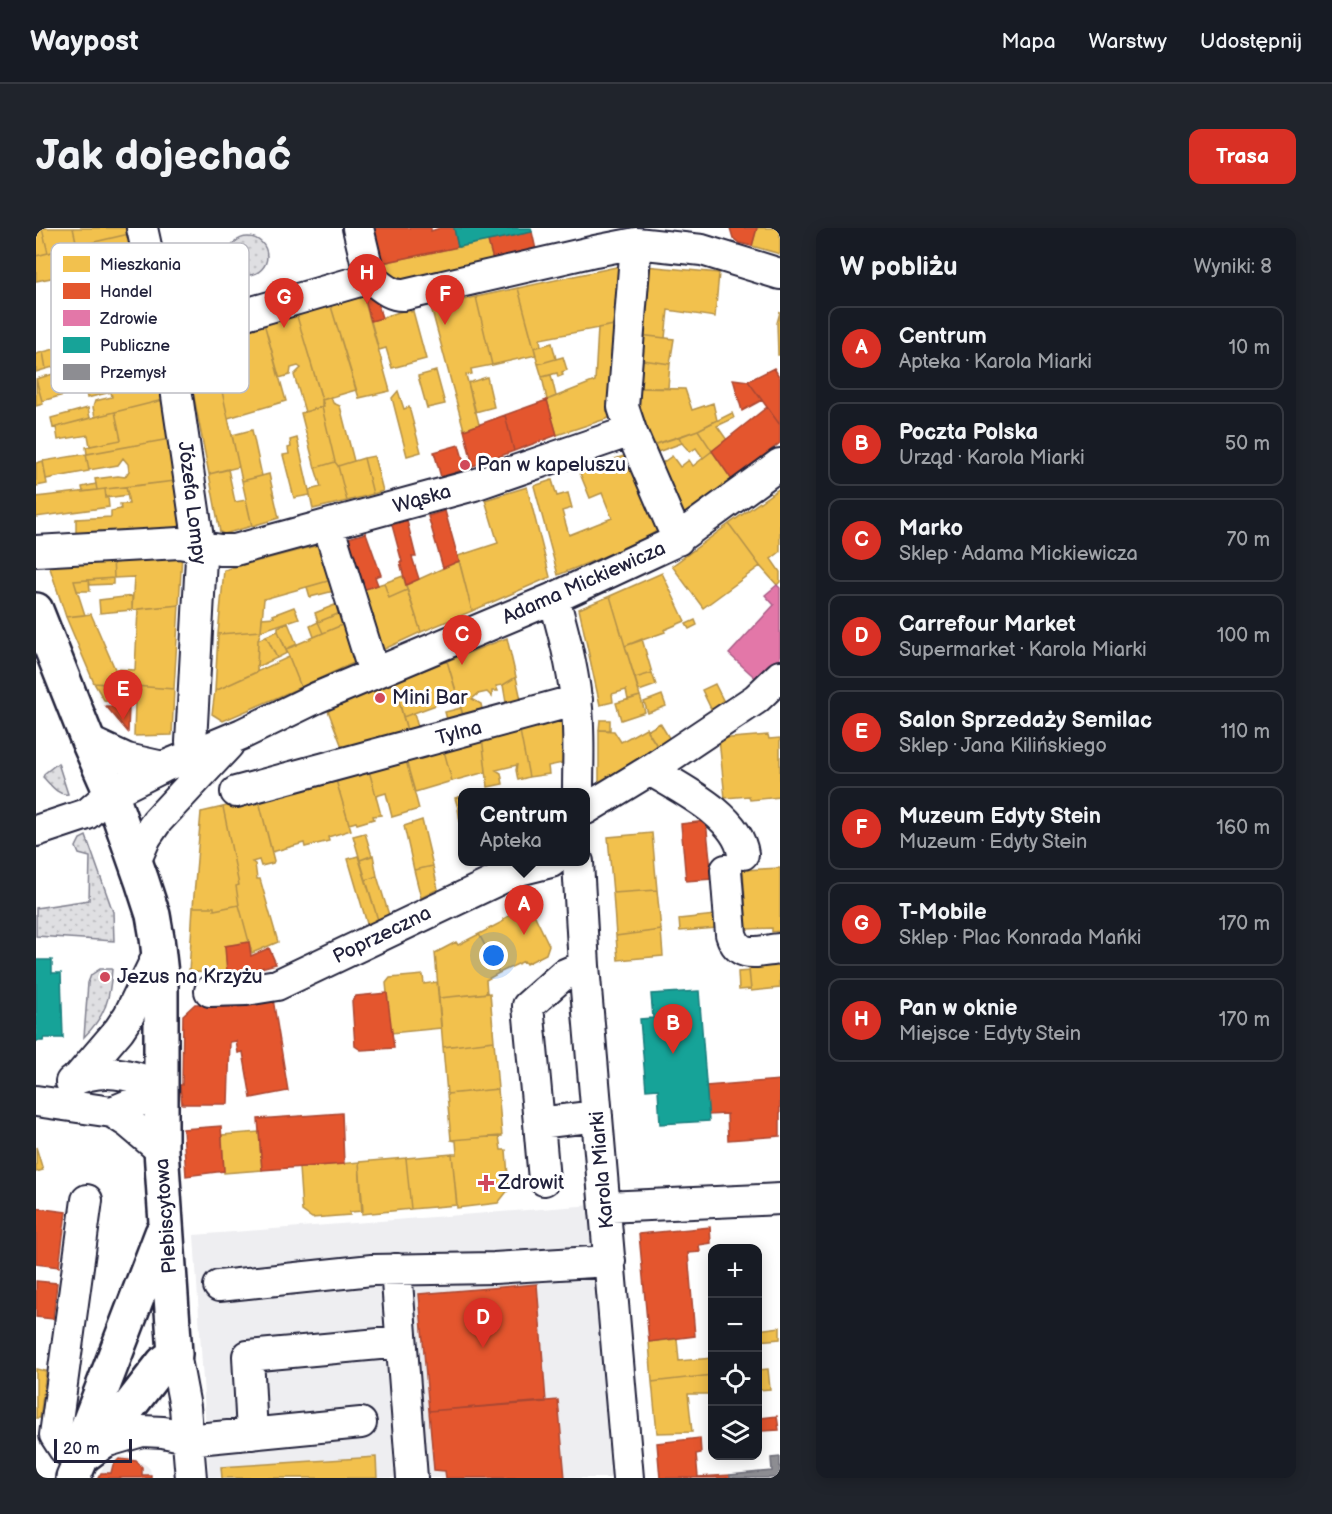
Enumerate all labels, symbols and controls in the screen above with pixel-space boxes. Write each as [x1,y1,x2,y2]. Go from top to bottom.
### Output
text: Waypost [30,25,139,58]
text: Mapa [1002,29,1056,54]
text: Warstwy [1089,29,1167,54]
text: Udostępnij [1200,29,1302,54]
button: Trasa [1189,129,1296,184]
text: Jak dojechać [36,131,291,182]
legend [51,243,249,393]
text: W pobliżu [840,252,958,283]
pin: H [348,254,386,304]
text: Wyniki: 8 [1193,255,1272,279]
text: Mieszkania [100,256,181,275]
pin: F [426,276,464,325]
pin: G [264,279,304,328]
text: Handel [100,283,152,302]
text: Zdrowie [99,310,158,329]
text: Centrum [899,323,987,350]
text: A [855,336,868,360]
text: 10 m [1229,336,1270,360]
text: Publiczne [100,337,170,356]
text: Apteka · Karola Miarki [899,350,1092,374]
text: Przemysł [100,364,167,383]
text: Poczta Polska [899,419,1038,446]
text: B [854,432,869,456]
text: 50 m [1225,432,1270,456]
street label: Józefa Lompy [173,440,211,566]
text: Urząd · Karola Miarki [899,446,1085,470]
place label: Pan w kapeluszu [477,453,626,477]
marker: Pan w kapeluszu [458,458,472,472]
street label: Wąska [390,479,454,519]
text: Marko [899,515,963,542]
text: C [854,528,869,552]
text: 70 m [1226,528,1270,552]
street label: Adama Mickiewicza [499,536,669,630]
text: Sklep · Adama Mickiewicza [899,542,1138,566]
text: Carrefour Market [899,611,1076,638]
pin: C [442,616,482,665]
text: D [855,624,868,648]
text: 100 m [1217,624,1270,648]
text: Supermarket · Karola Miarki [899,638,1147,662]
pin: E [104,670,142,720]
place label: Mini Bar [392,686,468,710]
marker: Mini Bar [373,691,387,705]
text: Salon Sprzedaży Semilac [899,707,1152,734]
street label: Tylna [433,715,485,751]
text: E [855,720,868,744]
text: 110 m [1221,720,1270,744]
text: Sklep · Jana Kilińskiego [899,734,1107,758]
popup [458,788,590,866]
text: Centrum [480,802,568,829]
text: Muzeum Edyty Stein [899,803,1101,830]
text: F [855,816,868,840]
text: 160 m [1216,816,1270,840]
text: Apteka [480,829,542,853]
text: Muzeum · Edyty Stein [899,830,1087,854]
pin: A [504,886,544,935]
text: T-Mobile [899,899,987,926]
street label: Poprzeczna [329,901,435,969]
text: G [854,912,869,936]
text: 170 m [1219,912,1270,936]
text: Sklep · Plac Konrada Mańki [899,926,1142,950]
your location [479,941,508,970]
place label: Jezus na Krzyżu [117,965,263,989]
marker: Jezus na Krzyżu [98,970,112,984]
text: Pan w oknie [899,995,1017,1022]
pin: B [654,1004,692,1054]
text: H [854,1008,869,1032]
text: 170 m [1219,1008,1270,1032]
text: Miejsce · Edyty Stein [899,1022,1081,1046]
street label: Karola Miarki [585,1110,619,1230]
street label: Plebiscytowa [150,1158,182,1274]
place label: Zdrowit [497,1171,564,1195]
marker: Zdrowit [479,1176,493,1190]
map controls [708,1244,762,1460]
button: + [708,1244,762,1298]
pin: D [464,1298,502,1348]
button: − [708,1298,762,1352]
button: locate [708,1352,762,1406]
button: layers [708,1406,762,1460]
scale bar [54,1436,132,1464]
text: 20 m [63,1440,99,1459]

